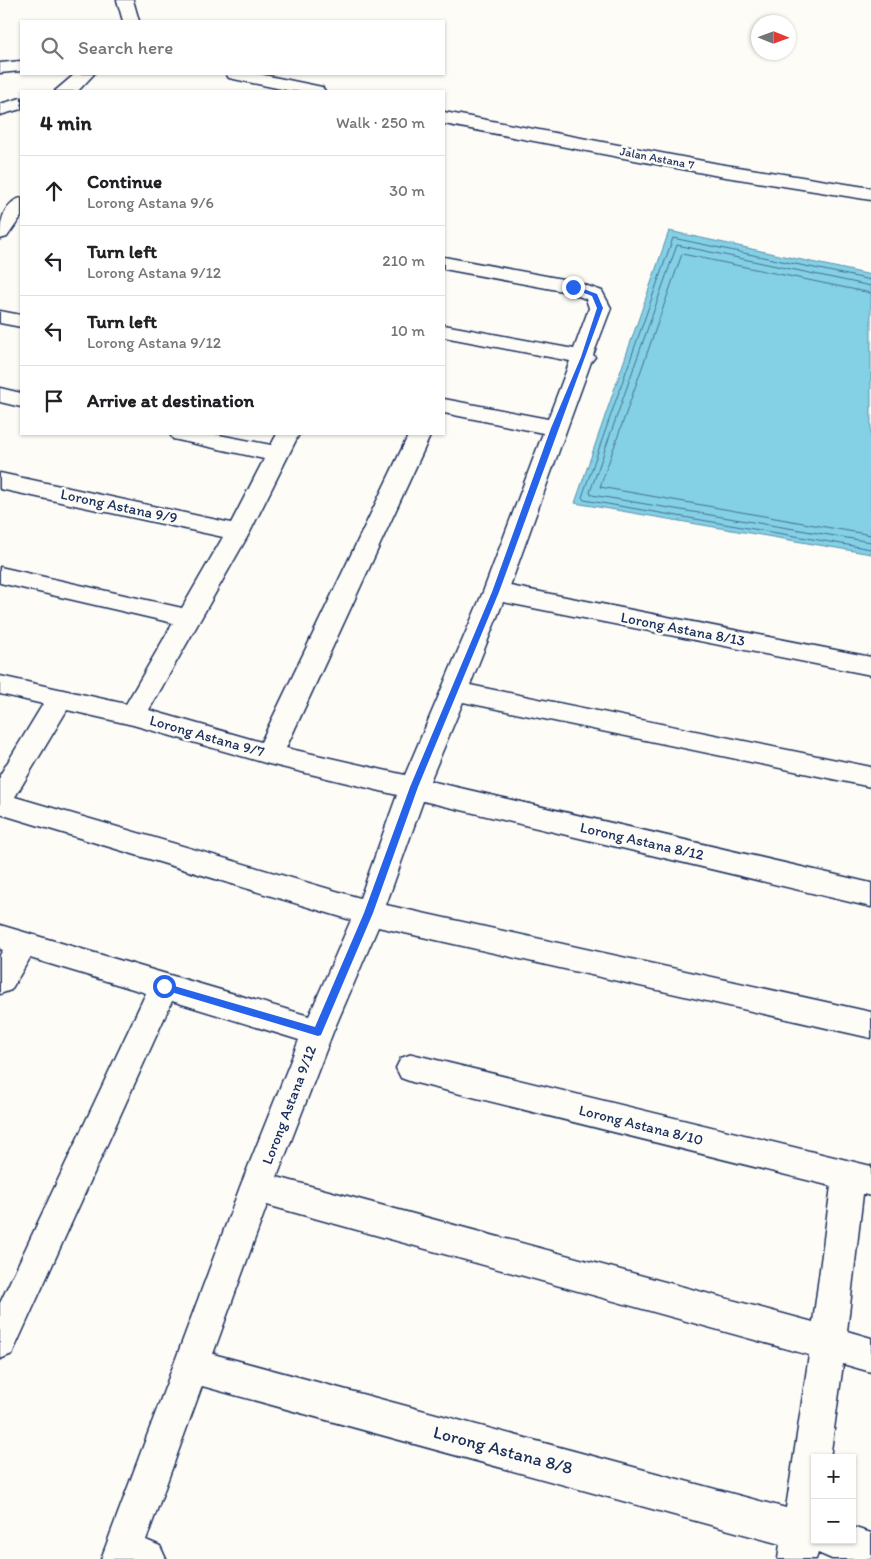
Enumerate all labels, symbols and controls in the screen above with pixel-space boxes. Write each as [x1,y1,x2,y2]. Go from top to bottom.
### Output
north arrow [751,15,796,60]
search box [20,20,445,75]
icon: search [38,34,66,62]
text: Search here [78,36,173,59]
text: 4 min [40,110,92,135]
text: Walk · 250 m [336,113,425,132]
street label: Jalan Astana 7 [619,144,695,172]
text: Continue [87,170,162,193]
icon: ahead [40,177,68,205]
text: 30 m [389,181,425,200]
text: Lorong Astana 9/6 [87,193,214,212]
text: Turn left [87,240,157,263]
icon: left [40,247,68,275]
text: 210 m [382,251,425,270]
text: Lorong Astana 9/12 [87,263,221,282]
route end [562,276,585,299]
text: Turn left [87,310,157,333]
icon: left [40,317,68,345]
text: 10 m [391,321,425,340]
text: Lorong Astana 9/12 [87,333,221,352]
icon: arrive [40,387,68,415]
text: Arrive at destination [87,389,254,412]
street label: Lorong Astana 9/9 [59,485,179,527]
street label: Lorong Astana 8/13 [619,608,747,650]
street label: Lorong Astana 9/7 [148,711,267,761]
street label: Lorong Astana 8/12 [578,818,706,864]
route start [153,975,176,998]
street label: Lorong Astana 9/12 [258,1043,320,1167]
street label: Lorong Astana 8/10 [577,1101,705,1149]
street label: Lorong Astana 8/8 [431,1421,575,1479]
map controls [811,1454,856,1544]
button: + [811,1454,856,1499]
button: − [811,1499,856,1544]

